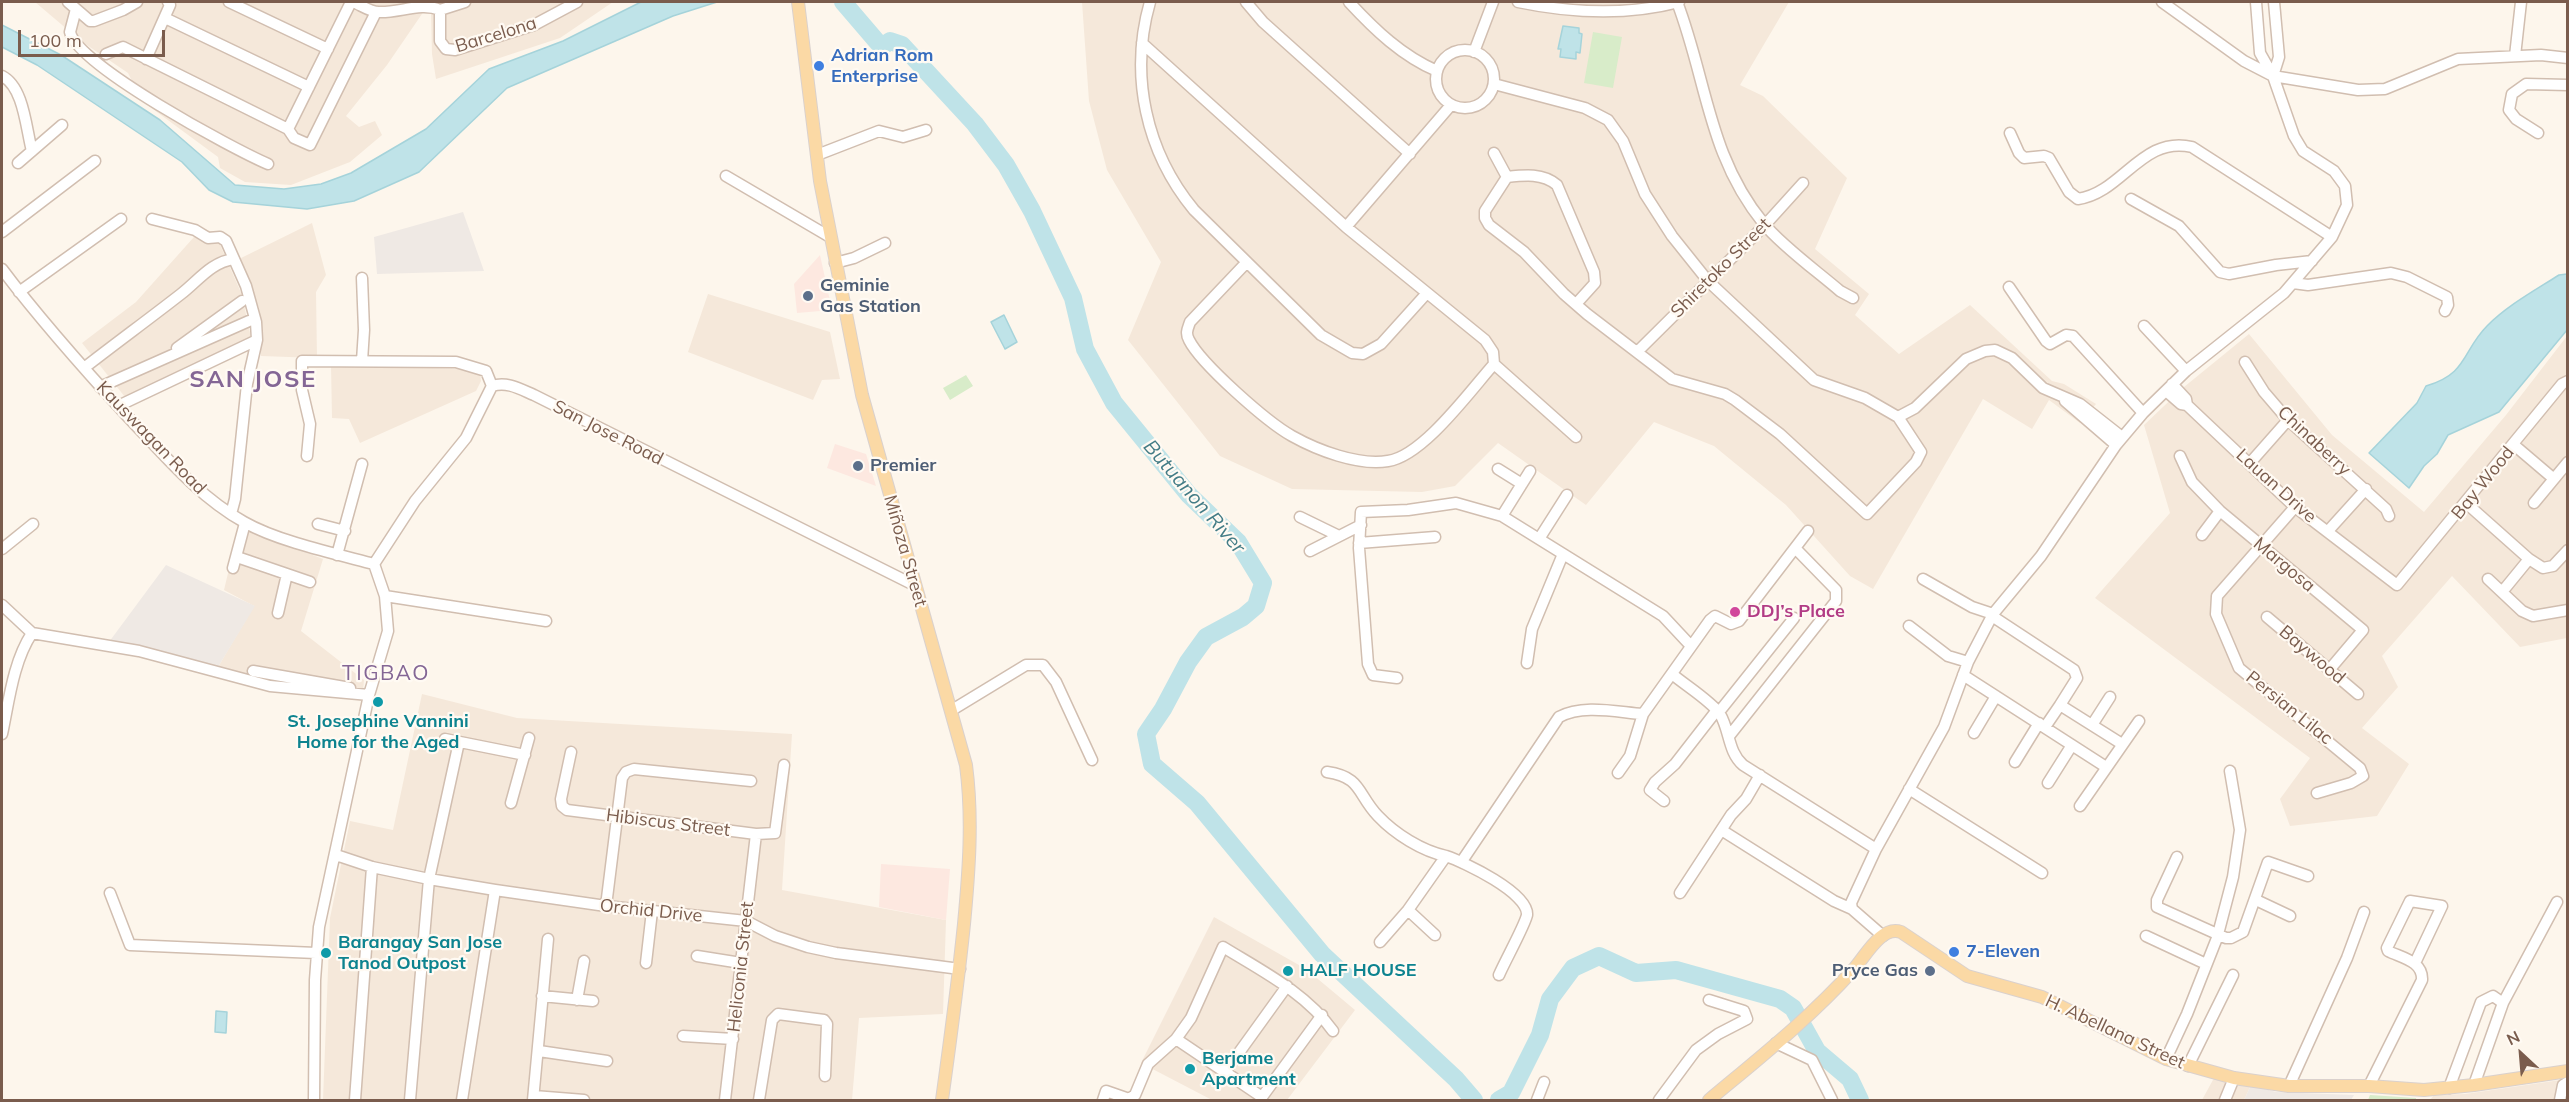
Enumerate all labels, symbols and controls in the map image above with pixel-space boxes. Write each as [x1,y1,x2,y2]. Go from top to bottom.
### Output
street label: Barcelona [453,12,539,58]
scale bar [21,18,168,56]
text: 100 m [29,29,82,52]
place label: Adrian Rom Enterprise [831,45,934,88]
marker: Adrian Rom Enterprise [812,59,826,73]
street label: Shiretoko Street [1667,214,1775,322]
place label: Geminie Gas Station [820,275,921,318]
marker: Geminie Gas Station [801,289,815,303]
district label: SAN JOSE [189,366,317,394]
street label: Kauswagan Road [92,377,210,499]
street label: San Jose Road [549,396,667,470]
street label: Chinaberry [2273,402,2355,480]
water label: Butuanon River [1138,435,1250,559]
street label: Bay Wood [2447,442,2519,524]
street label: Lauan Drive [2231,444,2321,528]
place label: Premier [870,455,936,477]
marker: Premier [851,459,865,473]
street label: Miñoza Street [879,493,931,609]
street label: Margosa [2249,533,2319,597]
place label: DDJ’s Place [1747,601,1845,623]
marker: DDJ’s Place [1728,605,1742,619]
street label: Baywood [2275,621,2349,689]
district label: TIGBAO [342,661,430,687]
street label: Persian Lilac [2241,667,2337,749]
marker: St. Josephine Vannini Home for the Aged [371,695,385,709]
place label: St. Josephine Vannini Home for the Aged [287,711,469,754]
street label: Hibiscus Street [605,805,731,841]
street label: Orchid Drive [599,895,703,927]
street label: Heliconia Street [723,901,759,1033]
place label: Barangay San Jose Tanod Outpost [338,932,502,974]
place label: 7-Eleven [1966,941,2040,963]
marker: 7-Eleven [1947,945,1961,959]
marker: Barangay San Jose Tanod Outpost [319,946,333,960]
place label: HALF HOUSE [1300,960,1416,982]
place label: Pryce Gas [1832,960,1918,982]
marker: HALF HOUSE [1281,964,1295,978]
marker: Pryce Gas [1923,964,1937,978]
street label: H. Abellana Street [2042,990,2188,1074]
north arrow [2491,1024,2551,1084]
text: N [2503,1026,2523,1049]
place label: Berjame Apartment [1202,1048,1296,1090]
marker: Berjame Apartment [1183,1062,1197,1076]

